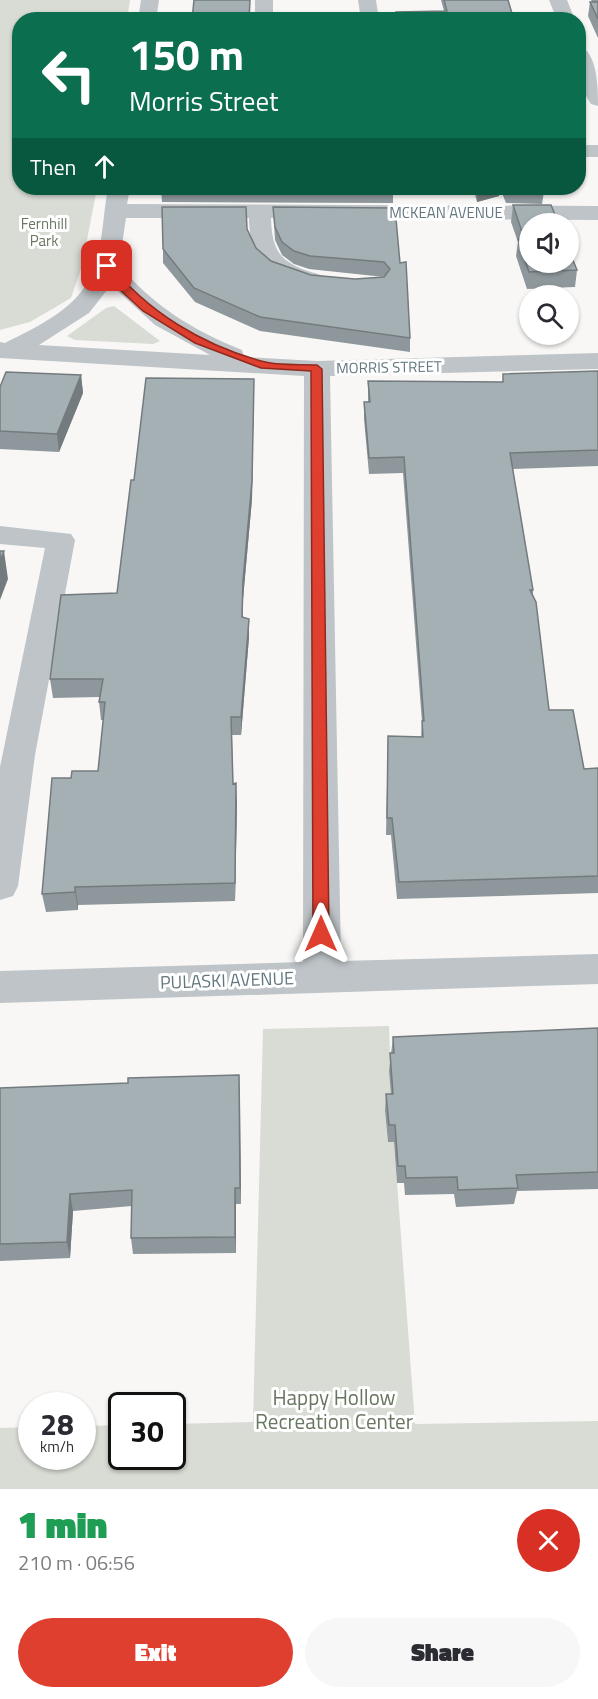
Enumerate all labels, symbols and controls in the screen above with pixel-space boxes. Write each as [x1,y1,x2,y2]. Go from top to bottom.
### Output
text: 150 m [129,22,244,86]
icon: left [30,36,108,114]
text: Morris Street [129,80,279,121]
text: Then [30,150,76,184]
icon: ahead [88,150,121,183]
street label: MCKEAN AVENUE [389,201,503,224]
park label: Fernhill Park [21,212,67,252]
map controls [519,213,579,345]
button: sound [519,213,579,273]
pin [81,240,132,291]
icon: arrive [90,249,123,282]
button: search [519,285,579,345]
street label: MORRIS STREET [336,355,442,379]
position arrow [289,902,353,966]
street label: PULASKI AVENUE [159,964,295,996]
park label: Happy Hollow Recreation Center [255,1381,413,1437]
speed limit sign: 30 [108,1392,186,1470]
text: 28 [40,1401,74,1447]
text: km/h [40,1435,74,1458]
text: 1 min [18,1497,107,1552]
button: close [517,1509,580,1572]
text: 210 m · 06:56 [18,1547,135,1578]
button: Exit [18,1618,293,1687]
button: Share [305,1618,580,1687]

